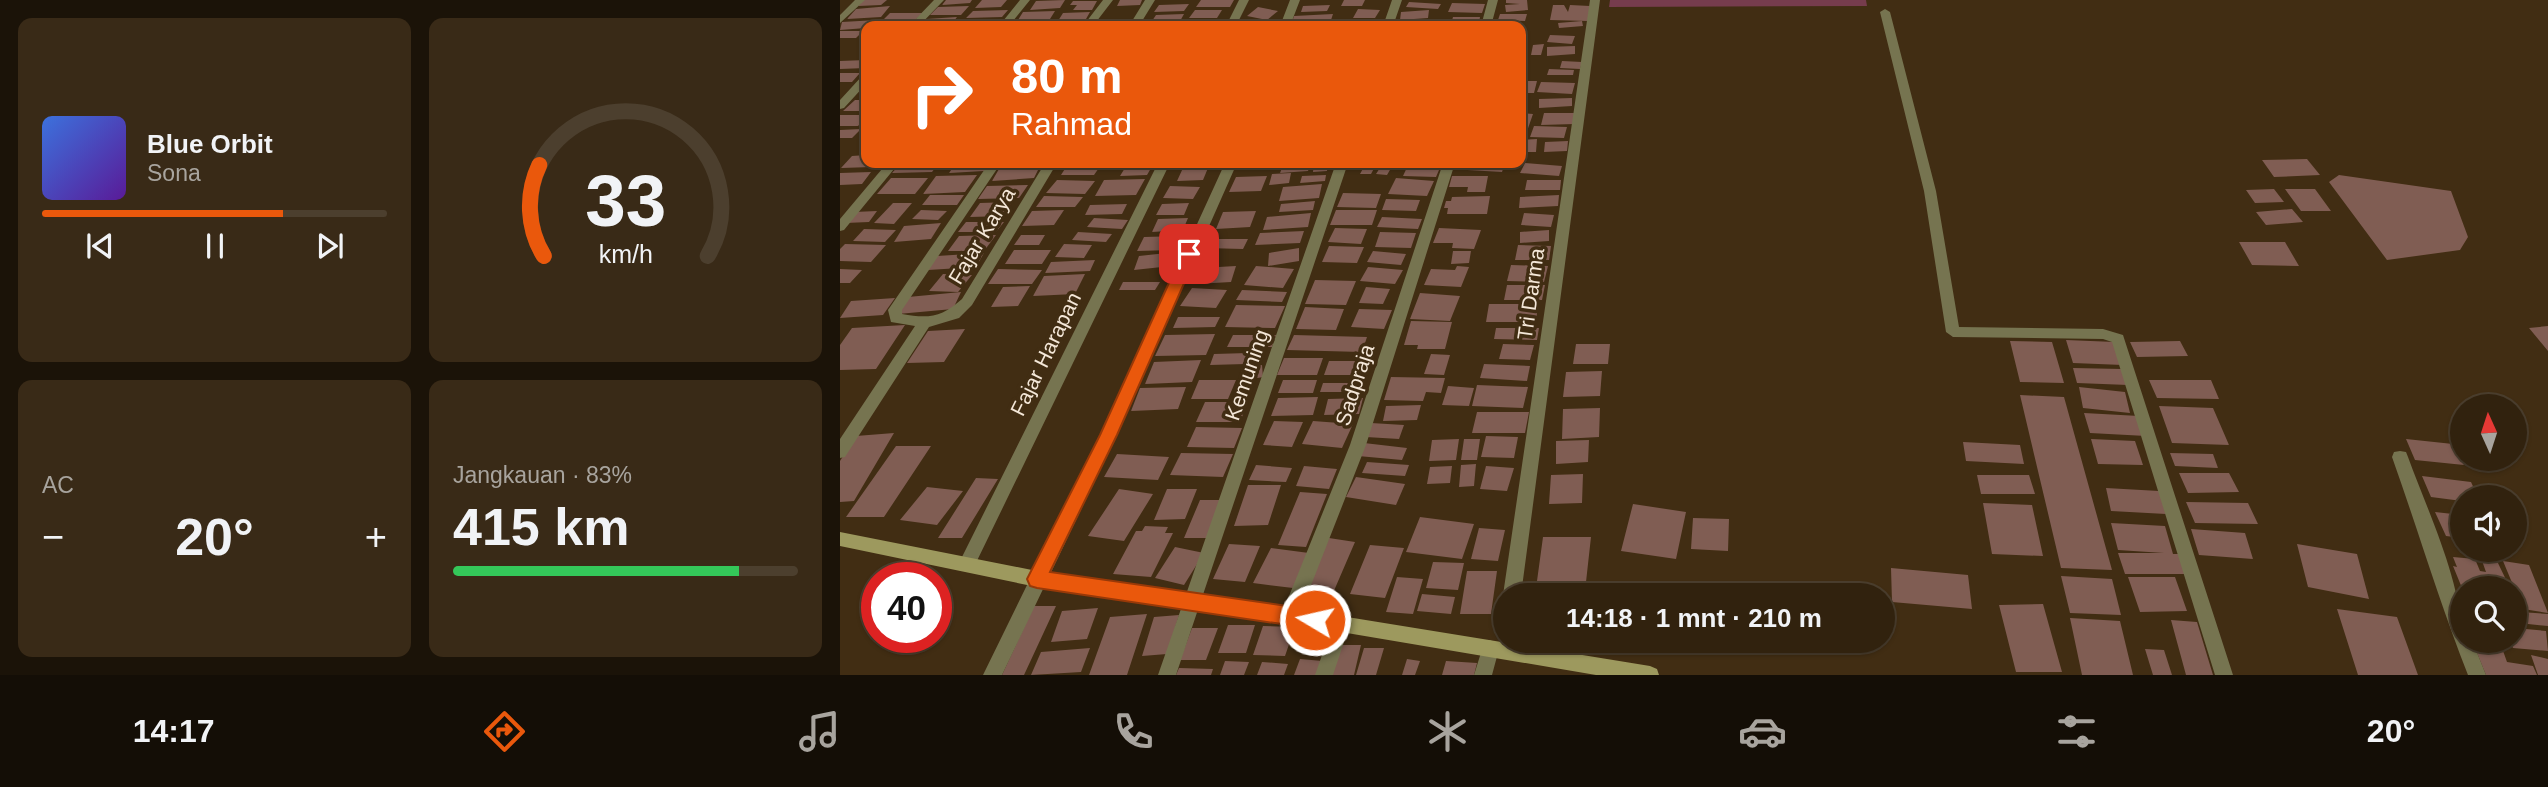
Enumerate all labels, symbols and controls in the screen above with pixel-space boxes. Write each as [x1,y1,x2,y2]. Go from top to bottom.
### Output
icon: right [896,49,987,140]
text: 80 m [1011,49,1123,103]
text: Rahmad [1011,106,1132,142]
text: Blue Orbit [147,129,273,159]
text: Sona [147,160,201,186]
text: 33 [585,161,666,242]
street label: Fajar Karya [944,183,1020,288]
pin [1159,224,1219,284]
icon: previous [81,227,119,265]
icon: pause [196,227,234,265]
icon: next [311,227,349,265]
icon: arrive [1170,235,1208,273]
text: km/h [598,240,653,268]
street label: Tri Darma [1513,246,1548,341]
street label: Fajar Harapan [1006,288,1085,419]
street label: Kemuning [1220,326,1273,423]
street label: Sadpraja [1331,341,1379,428]
north arrow [2450,394,2527,471]
map controls [2450,394,2527,653]
text: Jangkauan · 83% [453,462,632,488]
text: AC [42,472,74,498]
button: sound [2450,485,2527,562]
text: 415 km [453,498,629,556]
text: 20° [175,508,254,566]
text: − [42,516,64,558]
text: + [365,516,387,558]
speed limit sign: 40 [861,562,952,653]
button: search [2450,576,2527,653]
position arrow [1278,583,1352,657]
text: 14:18 · 1 mnt · 210 m [1566,603,1822,633]
icon: directions [480,707,529,756]
icon: music [795,707,844,756]
icon: phone [1109,707,1158,756]
icon: climate [1423,707,1472,756]
icon: car [1738,707,1787,756]
icon: filters [2052,707,2101,756]
text: 14:17 [133,713,215,749]
text: 20° [2367,713,2415,749]

